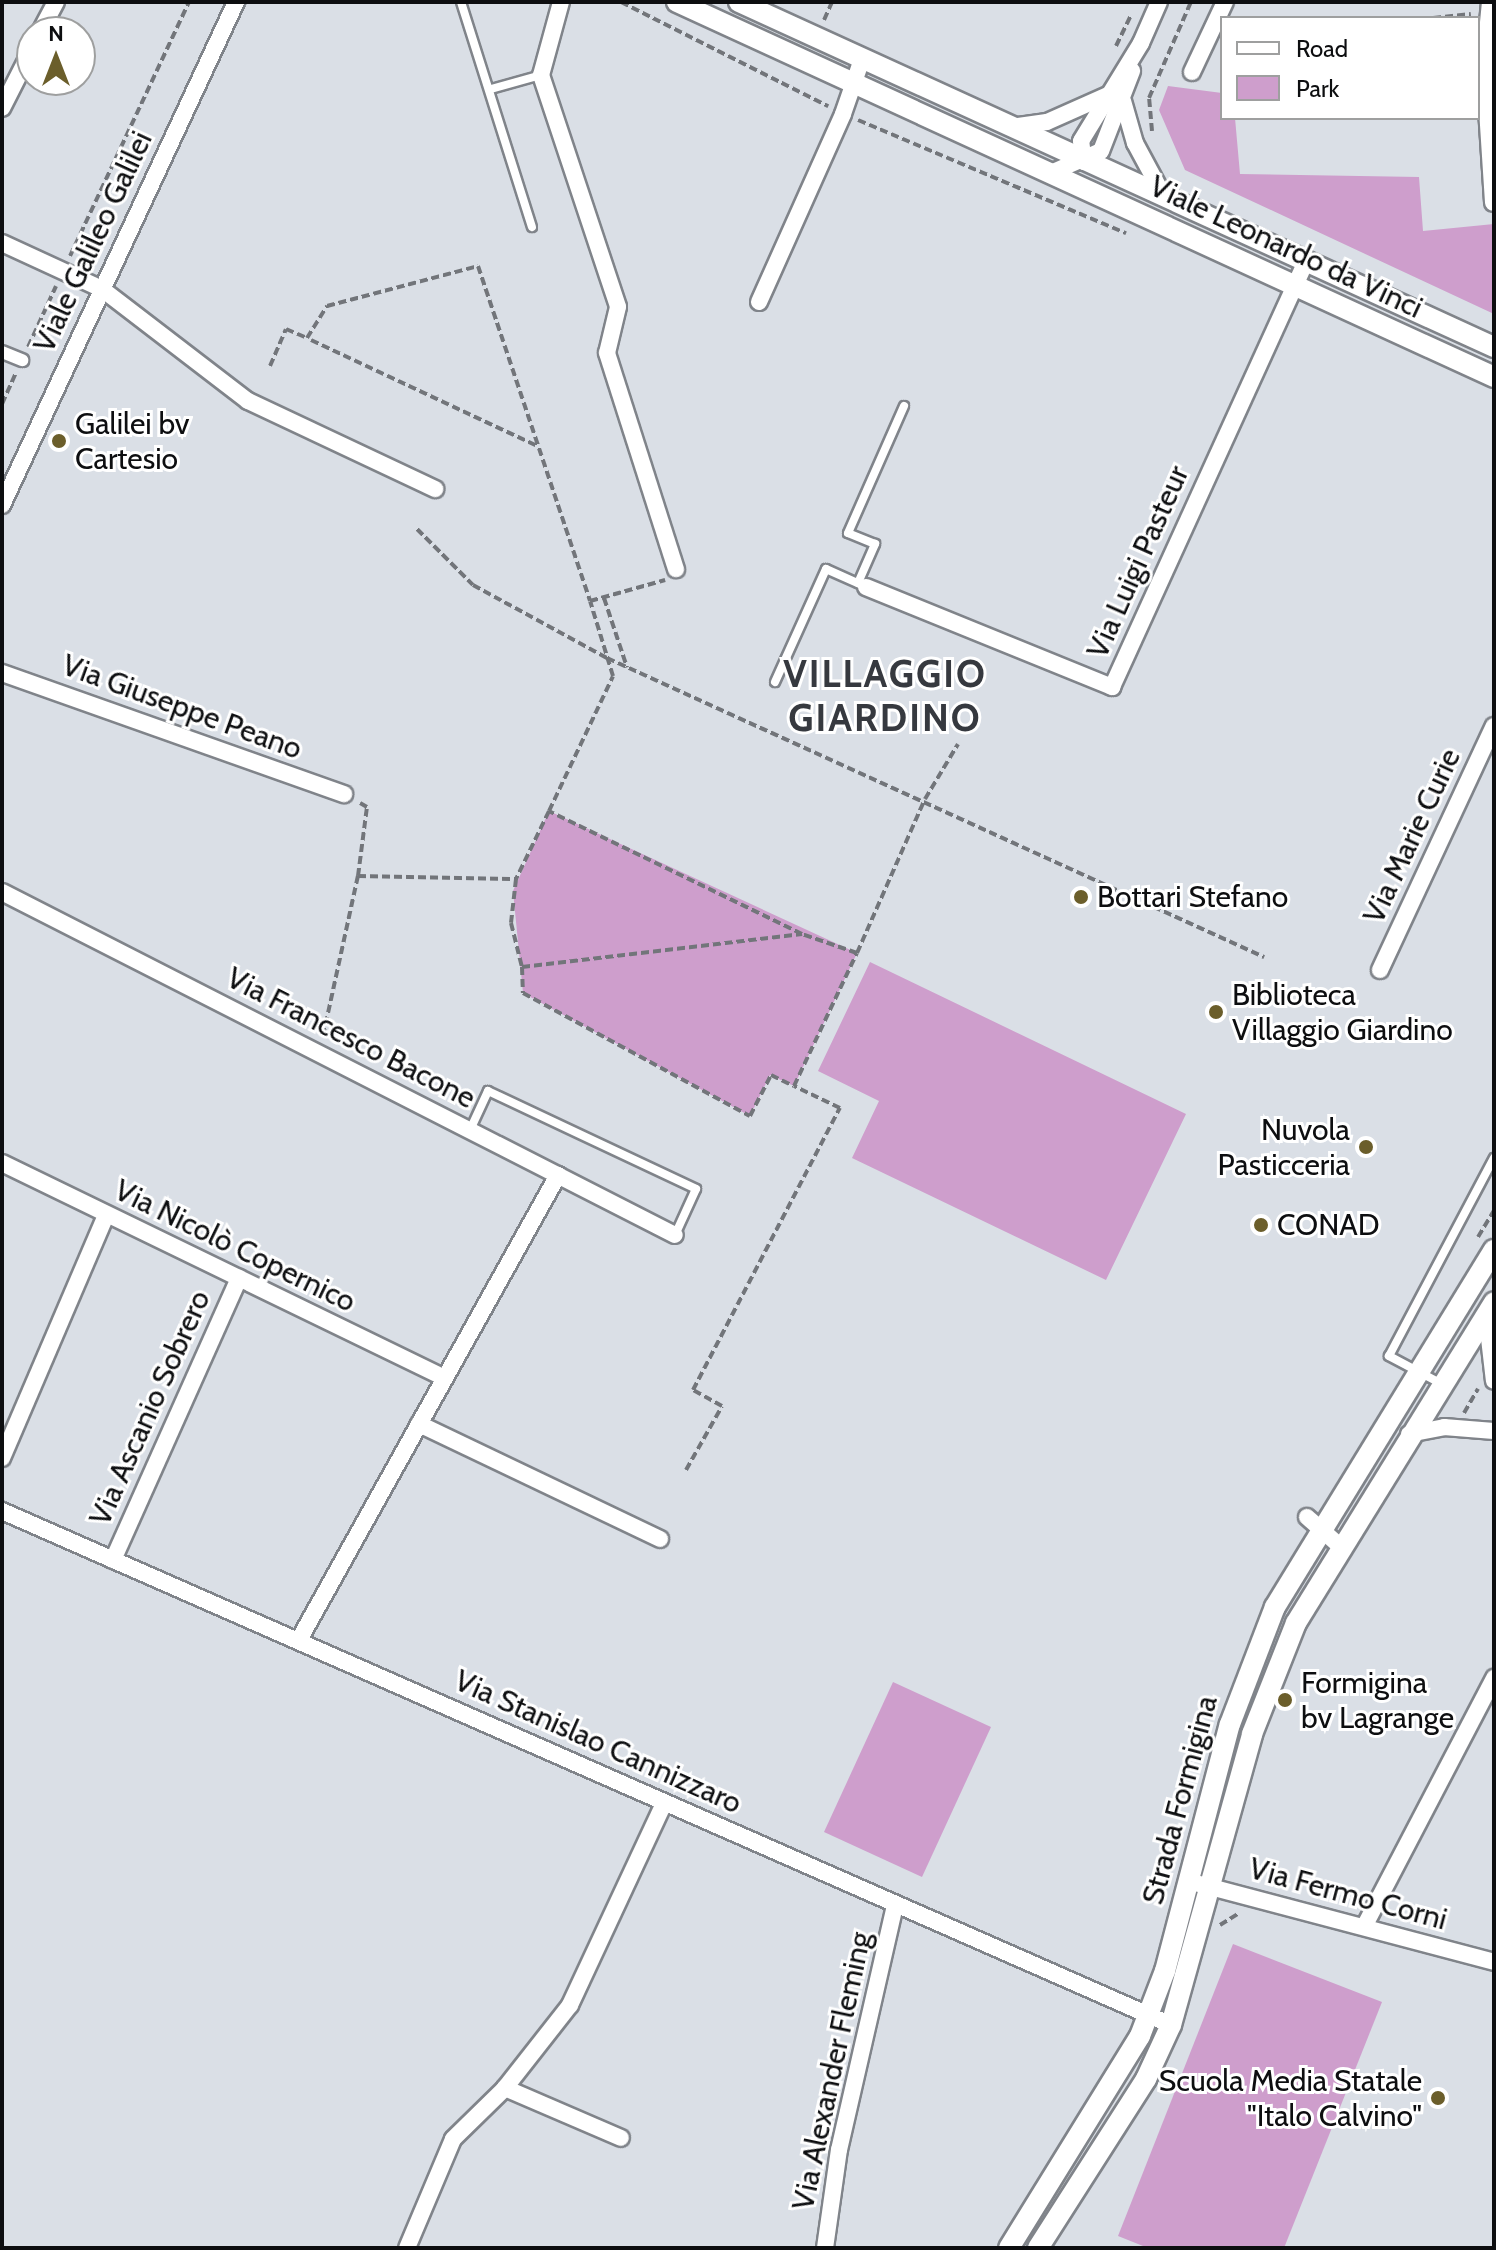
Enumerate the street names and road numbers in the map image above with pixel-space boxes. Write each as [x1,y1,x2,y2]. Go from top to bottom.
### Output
street label: Viale Galileo Galilei [26,126,160,358]
street label: Viale Leonardo da Vinci [1144,168,1428,326]
street label: Via Luigi Pasteur [1080,460,1196,664]
street label: Via Giuseppe Peano [57,647,307,767]
street label: Via Marie Curie [1356,743,1468,929]
street label: Via Francesco Bacone [221,960,481,1116]
street label: Via Nicolò Copernico [109,1172,361,1320]
street label: Via Ascanio Sobrero [82,1285,218,1531]
street label: Via Stanislao Cannizzaro [449,1663,747,1821]
street label: Strada Formigina [1135,1692,1225,1908]
street label: Via Fermo Corni [1245,1850,1451,1938]
street label: Via Alexander Fleming [785,1929,879,2213]

